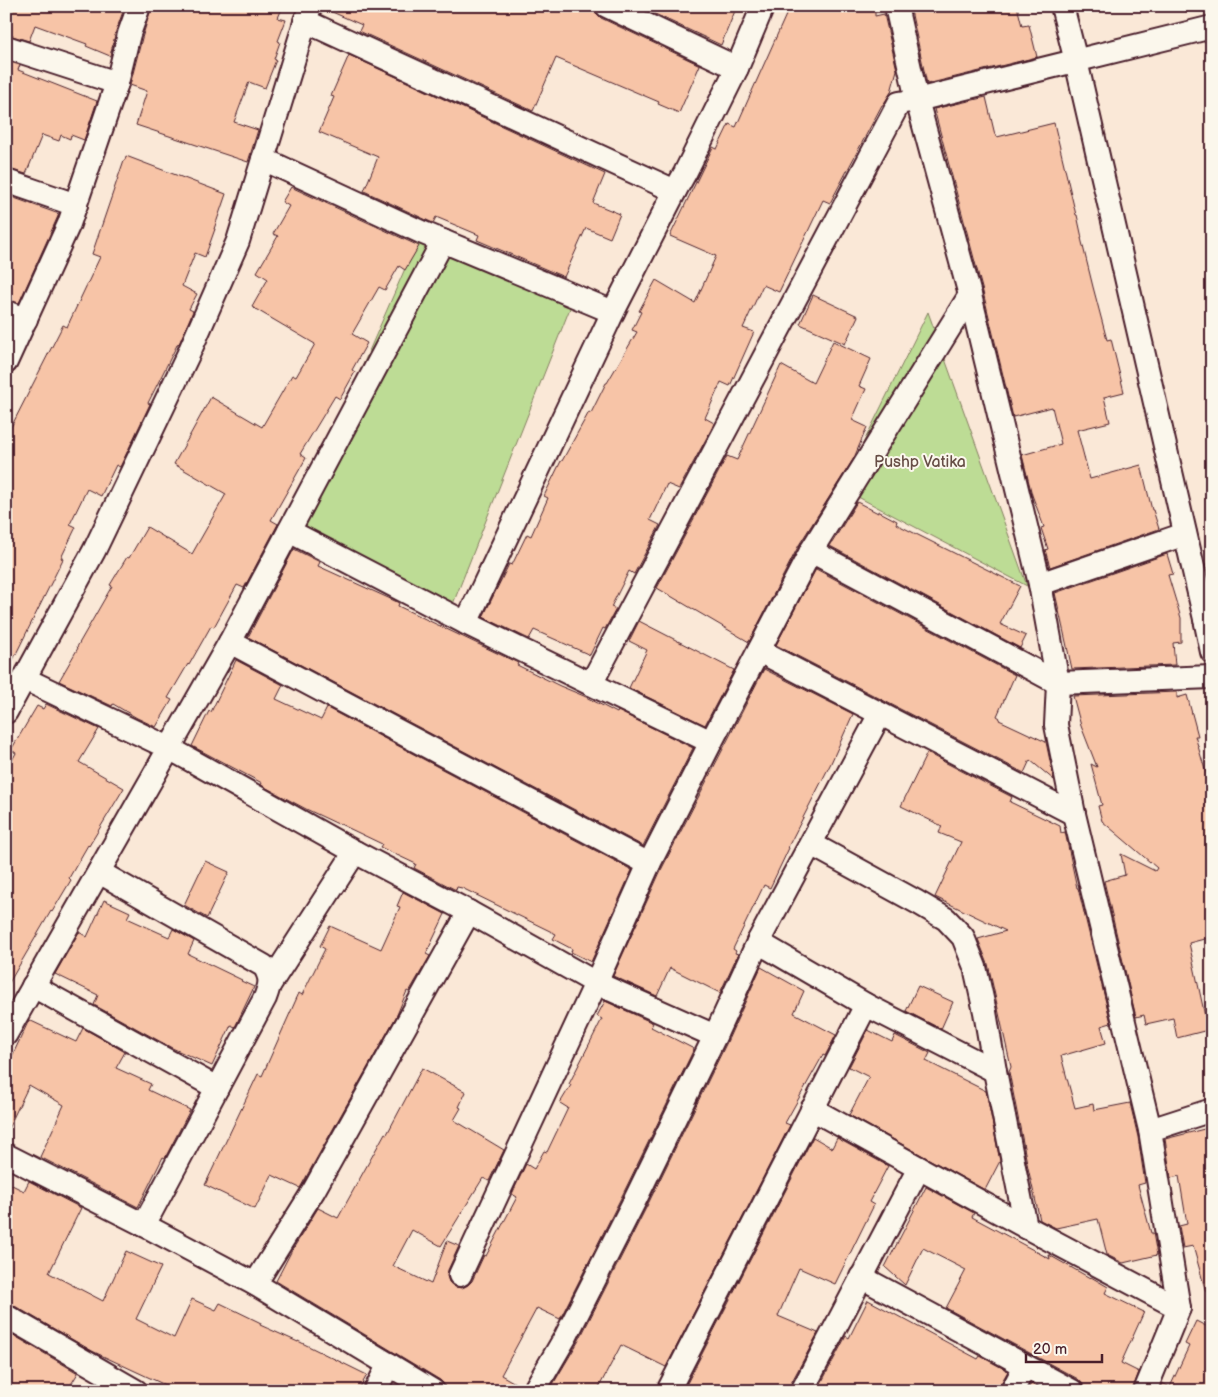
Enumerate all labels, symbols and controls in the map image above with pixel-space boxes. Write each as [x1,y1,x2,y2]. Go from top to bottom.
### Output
park label: Pushp Vatika [874,453,966,472]
scale bar [1026,1332,1102,1364]
text: 20 m [1033,1340,1067,1359]

